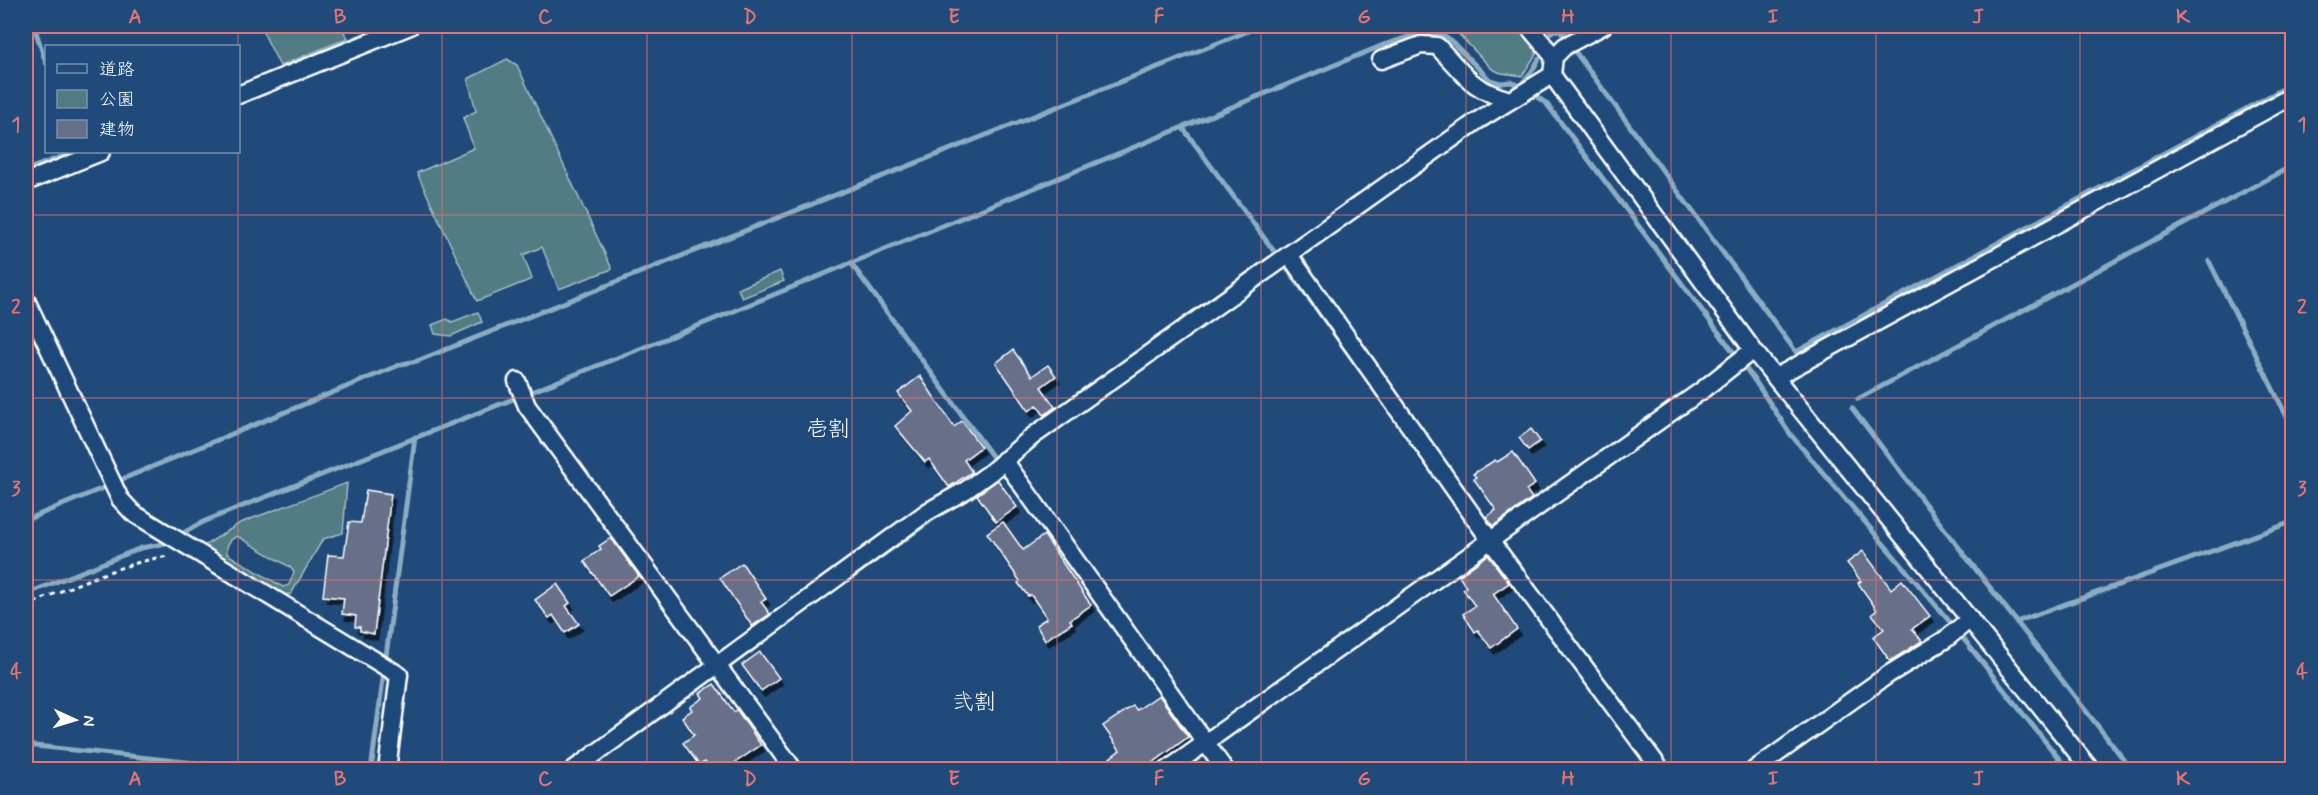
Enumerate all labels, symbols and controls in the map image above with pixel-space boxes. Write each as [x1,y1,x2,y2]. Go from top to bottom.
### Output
text: A [128,4,142,31]
text: B [334,4,347,31]
text: C [538,4,553,31]
text: D [743,4,757,31]
text: E [948,4,960,31]
text: F [1154,4,1165,31]
text: G [1357,4,1371,31]
text: H [1561,4,1575,31]
text: I [1768,4,1778,31]
text: J [1972,4,1984,31]
text: K [2176,4,2191,31]
legend [45,45,240,153]
text: 道路 [99,58,135,82]
text: 公園 [99,88,135,112]
text: 1 [12,112,20,139]
text: 1 [2298,112,2306,139]
text: 建物 [99,118,135,142]
text: 2 [11,294,21,321]
text: 2 [2297,294,2307,321]
district label: 壱割 [806,416,850,444]
text: 3 [11,476,21,503]
text: 3 [2297,476,2307,503]
text: 4 [10,659,22,686]
text: 4 [2296,659,2308,686]
district label: 弐割 [952,689,996,717]
north arrow [45,690,105,750]
text: N [78,715,99,727]
text: A [128,766,142,793]
text: B [334,766,347,793]
text: C [538,766,553,793]
text: D [743,766,757,793]
text: E [948,766,960,793]
text: F [1154,766,1165,793]
text: G [1357,766,1371,793]
text: H [1561,766,1575,793]
text: I [1768,766,1778,793]
text: J [1972,766,1984,793]
text: K [2176,766,2191,793]

